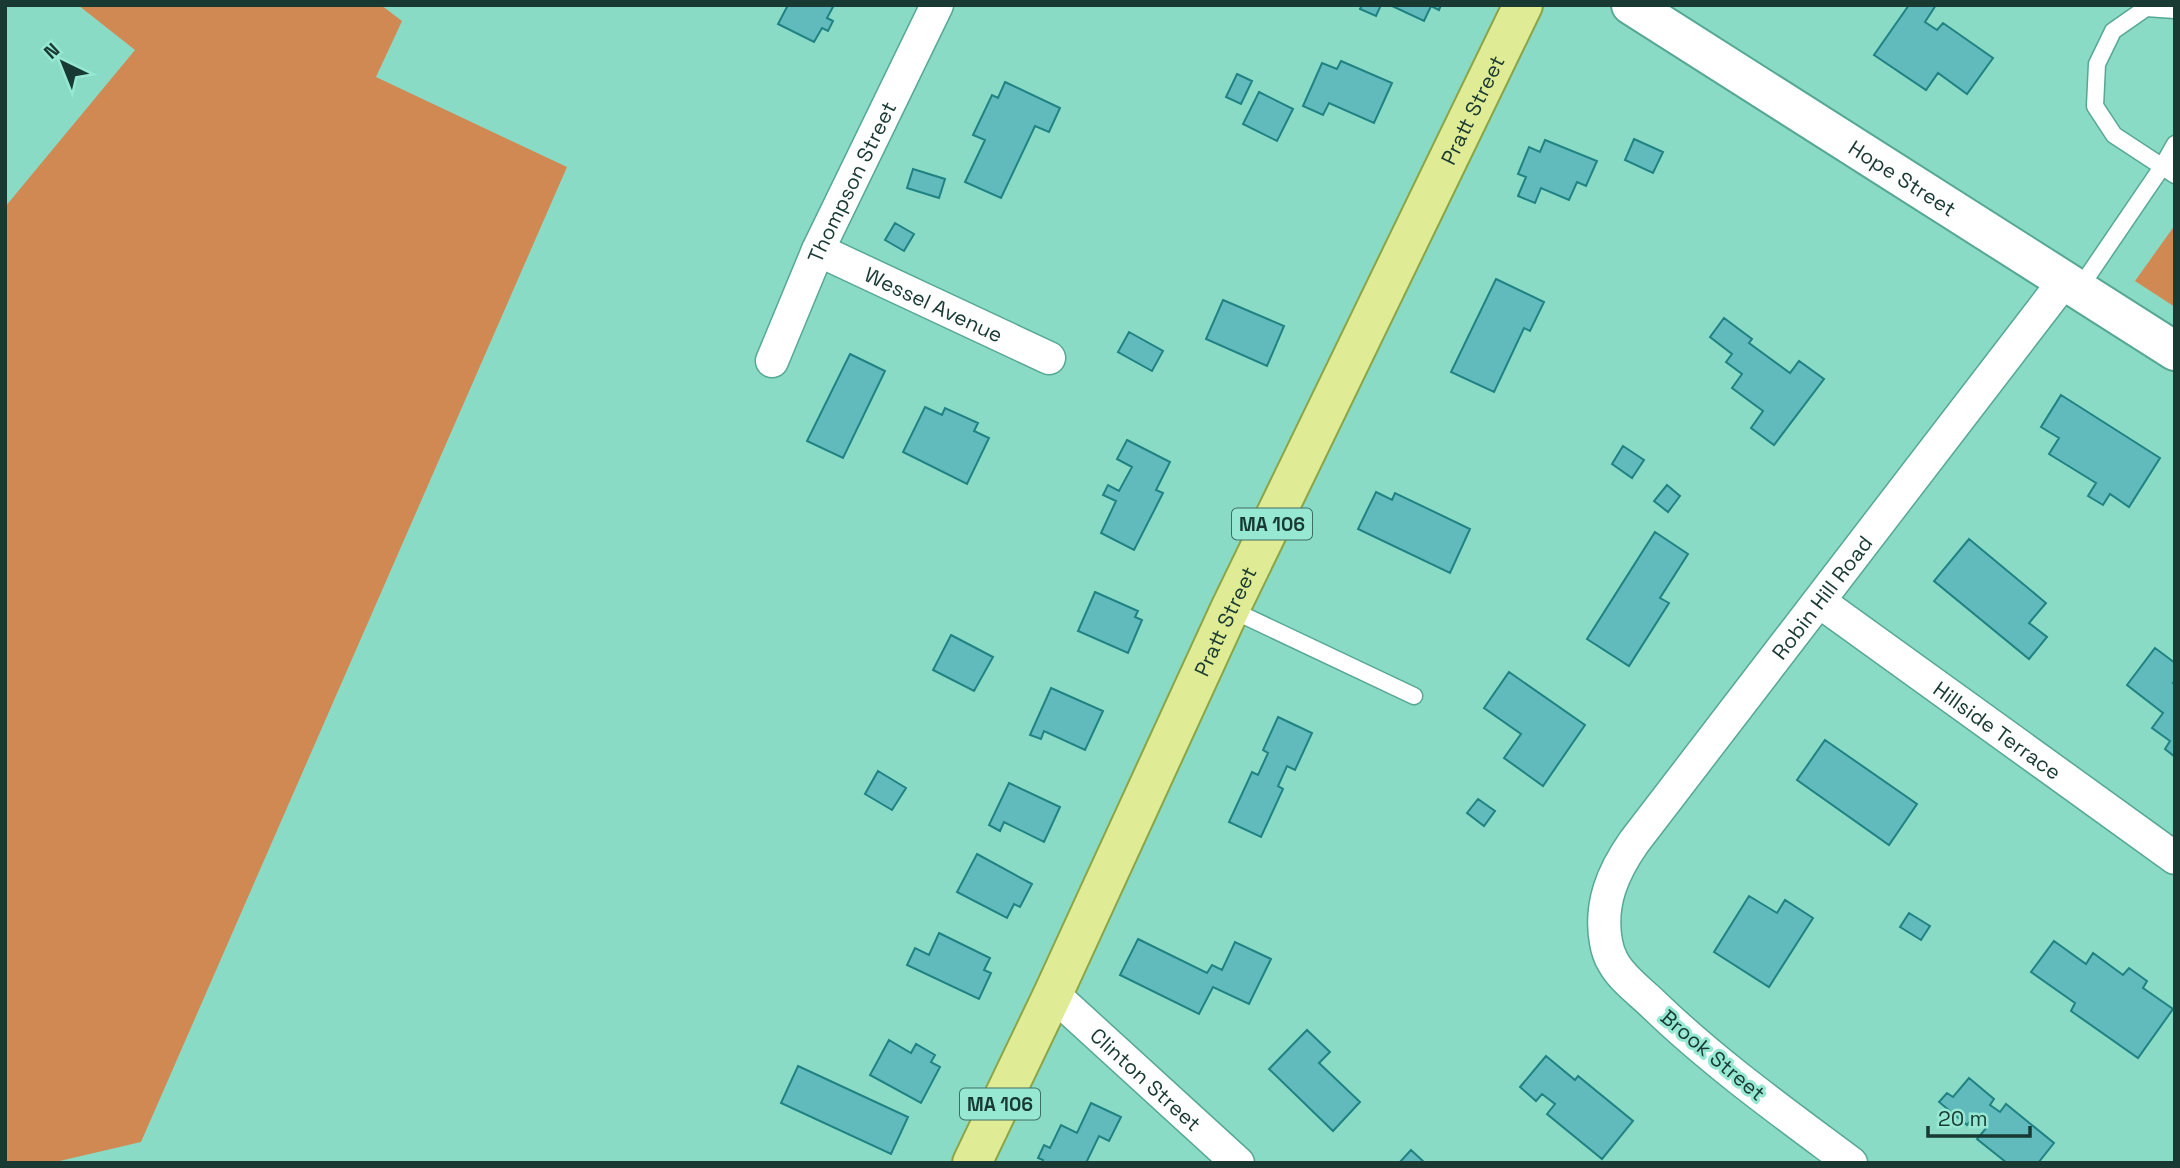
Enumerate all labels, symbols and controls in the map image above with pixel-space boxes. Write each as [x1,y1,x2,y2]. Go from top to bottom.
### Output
north arrow [28,28,98,98]
text: N [39,37,65,64]
street label: Pratt Street [1434,51,1510,169]
street label: Thompson Street [801,97,902,267]
street label: Hope Street [1844,134,1962,222]
street label: Wessel Avenue [860,260,1007,348]
road number: MA 106 [1232,509,1312,540]
street label: Robin Hill Road [1766,530,1878,665]
street label: Pratt Street [1188,562,1262,680]
street label: Hillside Terrace [1928,675,2067,785]
street label: Brook Street [1655,1003,1771,1107]
street label: Clinton Street [1085,1021,1207,1137]
road number: MA 106 [960,1088,1040,1120]
scale bar [1928,1094,2030,1138]
text: 20 m [1938,1105,1988,1132]

